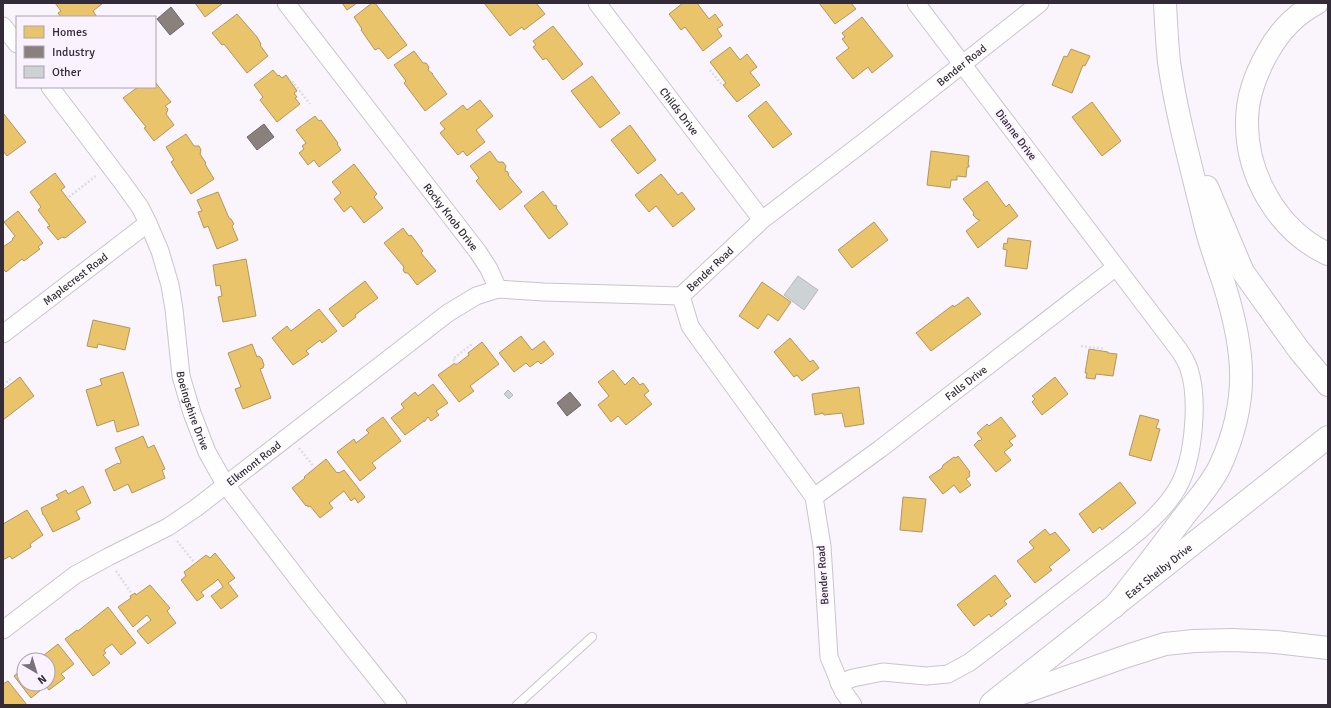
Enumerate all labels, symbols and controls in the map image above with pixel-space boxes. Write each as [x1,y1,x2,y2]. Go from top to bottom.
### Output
legend [16,16,156,88]
text: Homes [52,25,87,40]
street label: Bender Road [934,41,989,89]
text: Industry [52,45,95,60]
text: Other [52,65,82,80]
street label: Childs Drive [657,85,702,138]
street label: Dianne Drive [993,107,1039,163]
street label: Rocky Knob Drive [421,180,481,253]
street label: Bender Road [684,244,736,294]
street label: Maplecrest Road [40,250,110,308]
street label: Falls Drive [942,363,989,403]
street label: Boeingshire Drive [174,370,212,452]
street label: Elkmont Road [224,438,284,489]
street label: East Shelby Drive [1122,541,1195,602]
street label: Bender Road [814,545,832,605]
north arrow [16,652,56,692]
text: N [35,672,49,687]

